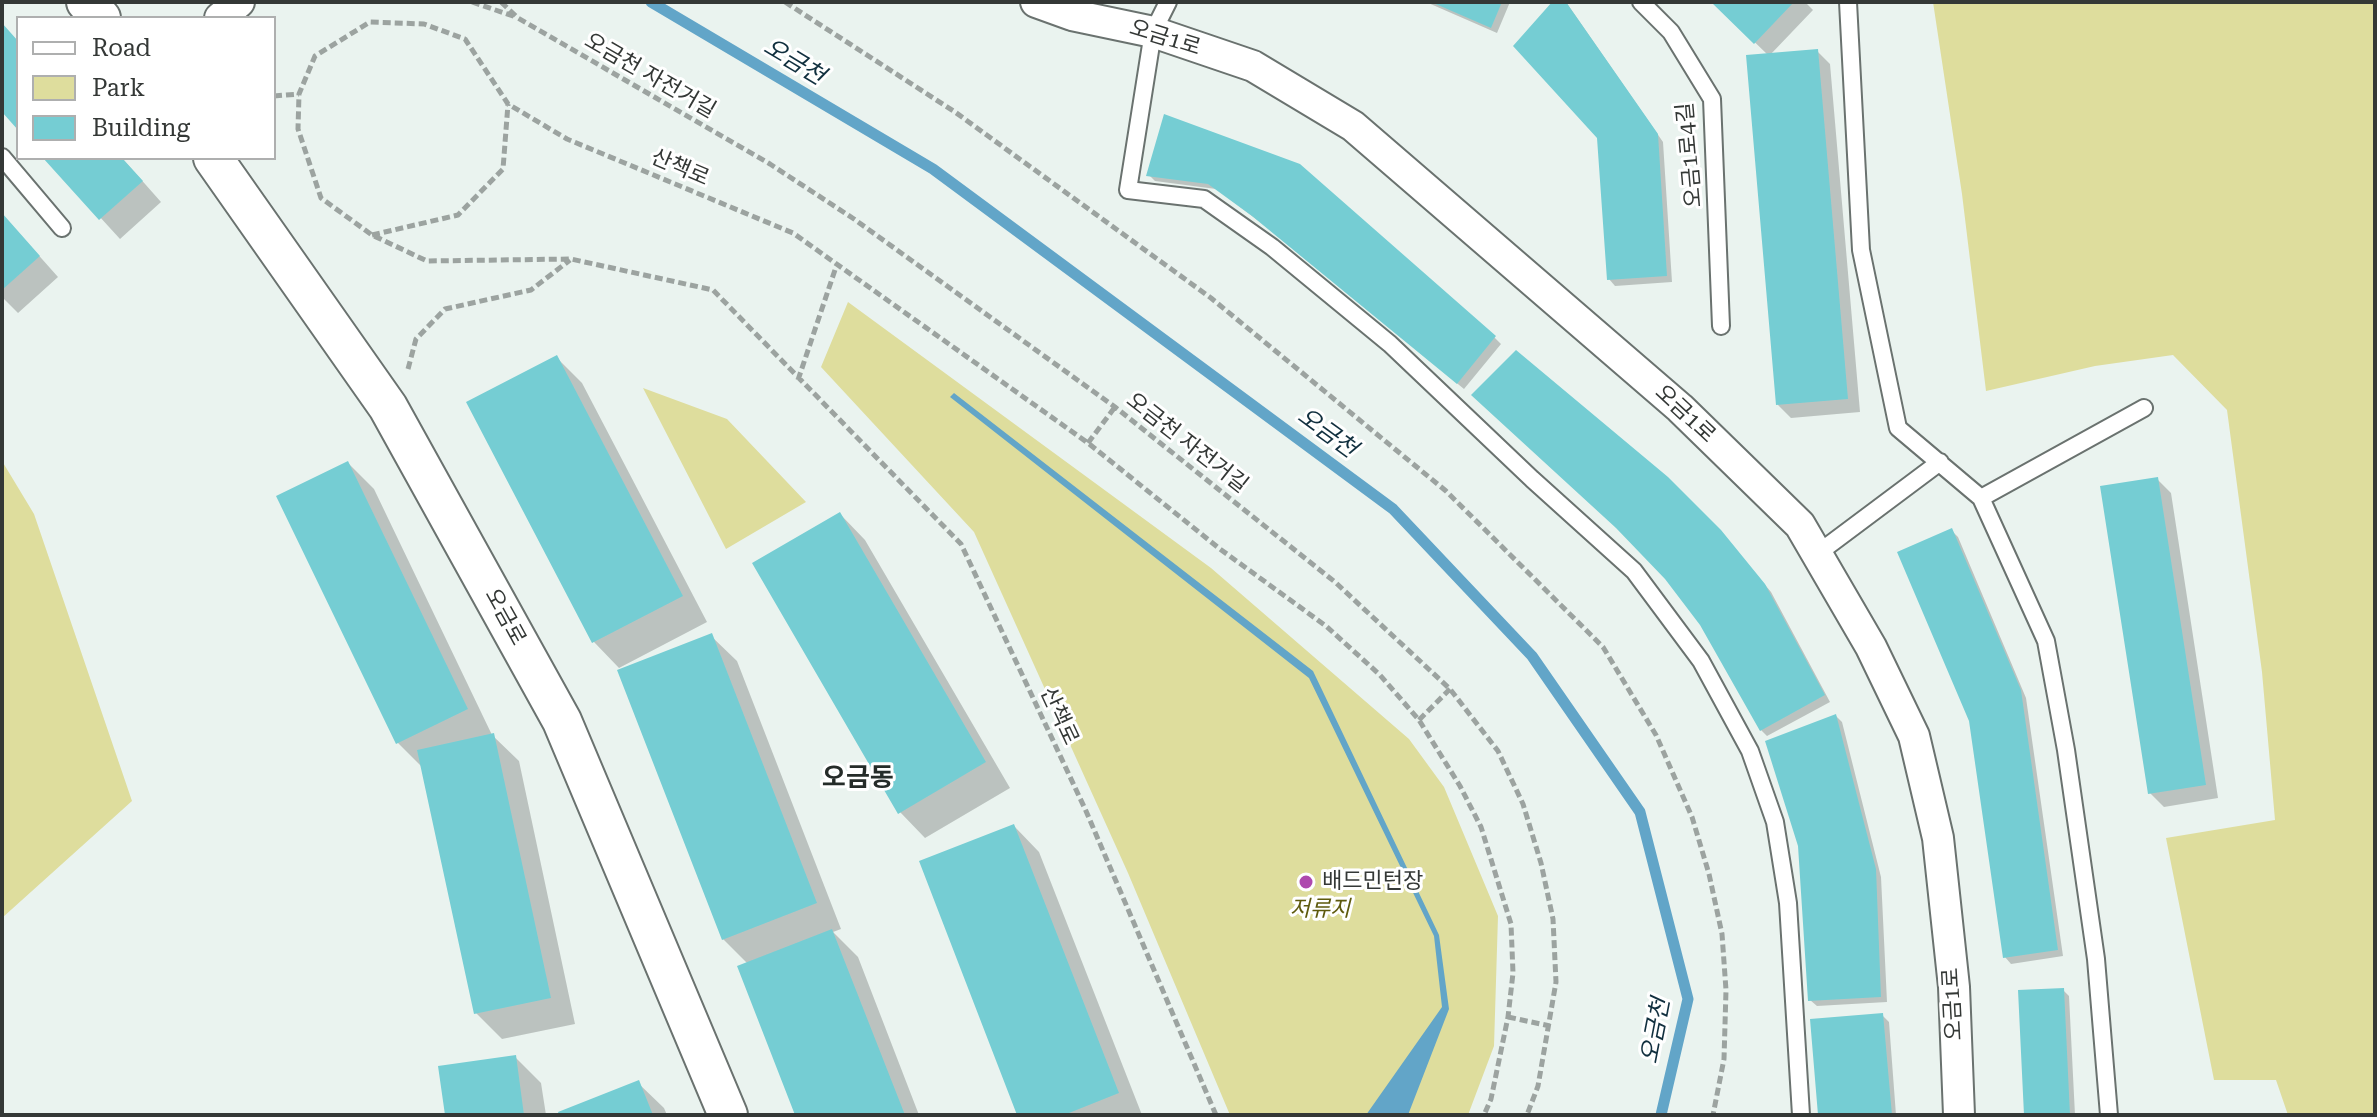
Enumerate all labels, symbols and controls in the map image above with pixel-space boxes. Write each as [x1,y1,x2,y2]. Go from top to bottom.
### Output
street label: 오금1로 [1126,15,1204,61]
legend [16,16,276,160]
street label: 오금천 자전거길 [580,28,720,124]
water label: 오금천 [758,33,830,91]
text: Road [92,34,151,62]
text: Park [92,74,145,102]
street label: 오금1로4길 [1672,101,1708,209]
text: Building [92,114,190,142]
street label: 산책로 [647,144,713,192]
street label: 오금1로 [1649,379,1721,449]
street label: 오금천 자전거길 [1121,387,1253,499]
water label: 오금천 [1292,402,1362,464]
street label: 오금로 [479,584,531,650]
street label: 산책로 [1034,683,1084,749]
district label: 오금동 [822,762,894,794]
place label: 배드민턴장 [1322,869,1423,895]
marker: 배드민턴장 [1297,873,1315,891]
park label: 저류지 [1290,897,1350,923]
street label: 오금1로 [1938,967,1968,1041]
water label: 오금천 [1636,996,1676,1066]

